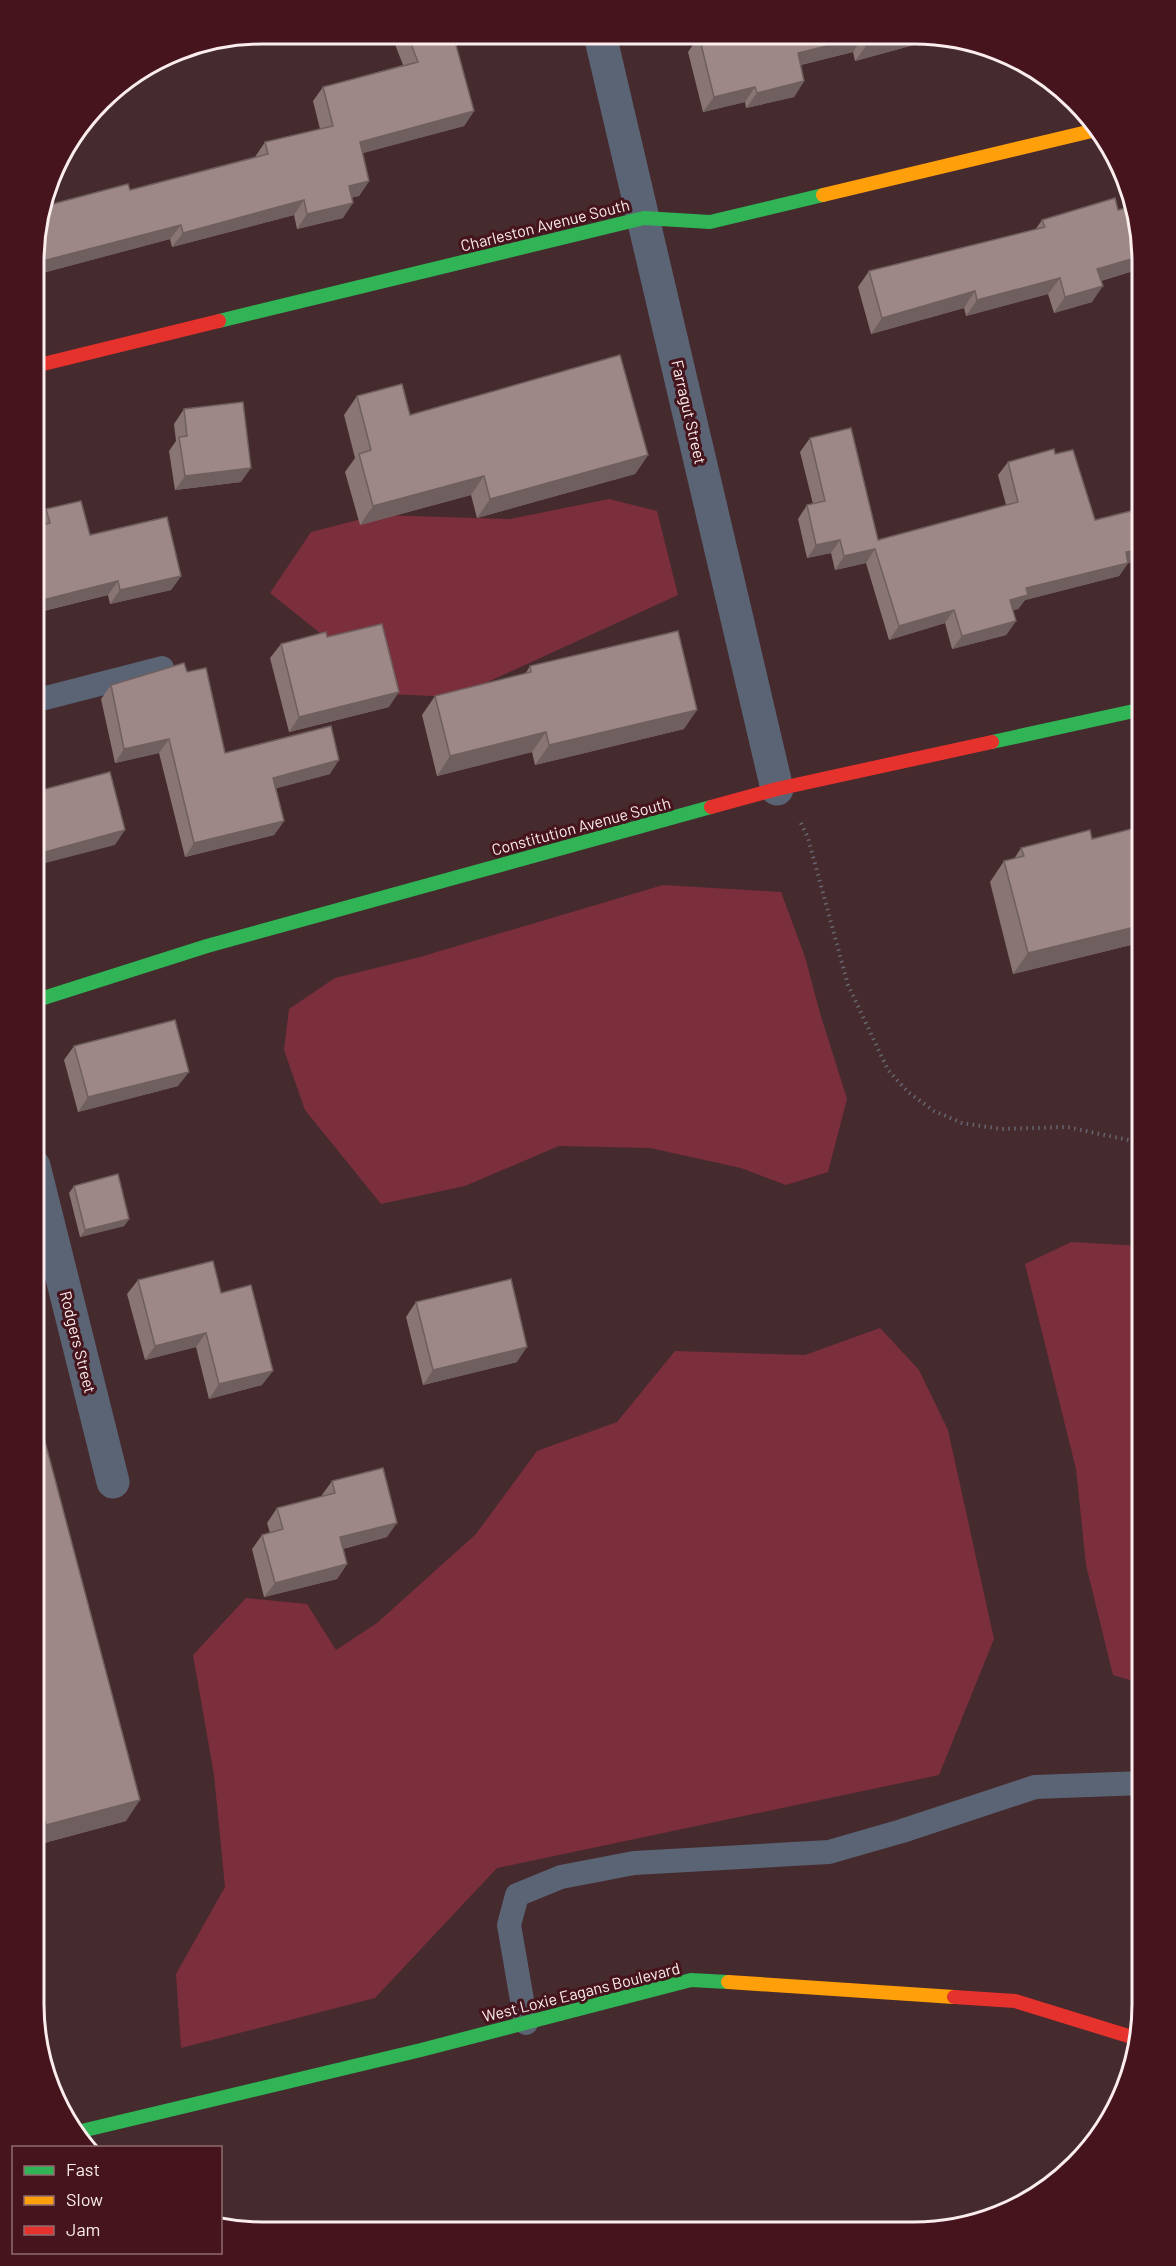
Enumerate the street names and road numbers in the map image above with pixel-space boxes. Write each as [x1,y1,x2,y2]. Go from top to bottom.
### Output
street label: Charleston Avenue South [458,194,631,255]
street label: Farragut Street [668,358,711,466]
street label: Constitution Avenue South [489,792,672,859]
street label: Rodgers Street [57,1289,100,1395]
street label: West Loxie Eagans Boulevard [480,1958,682,2025]

